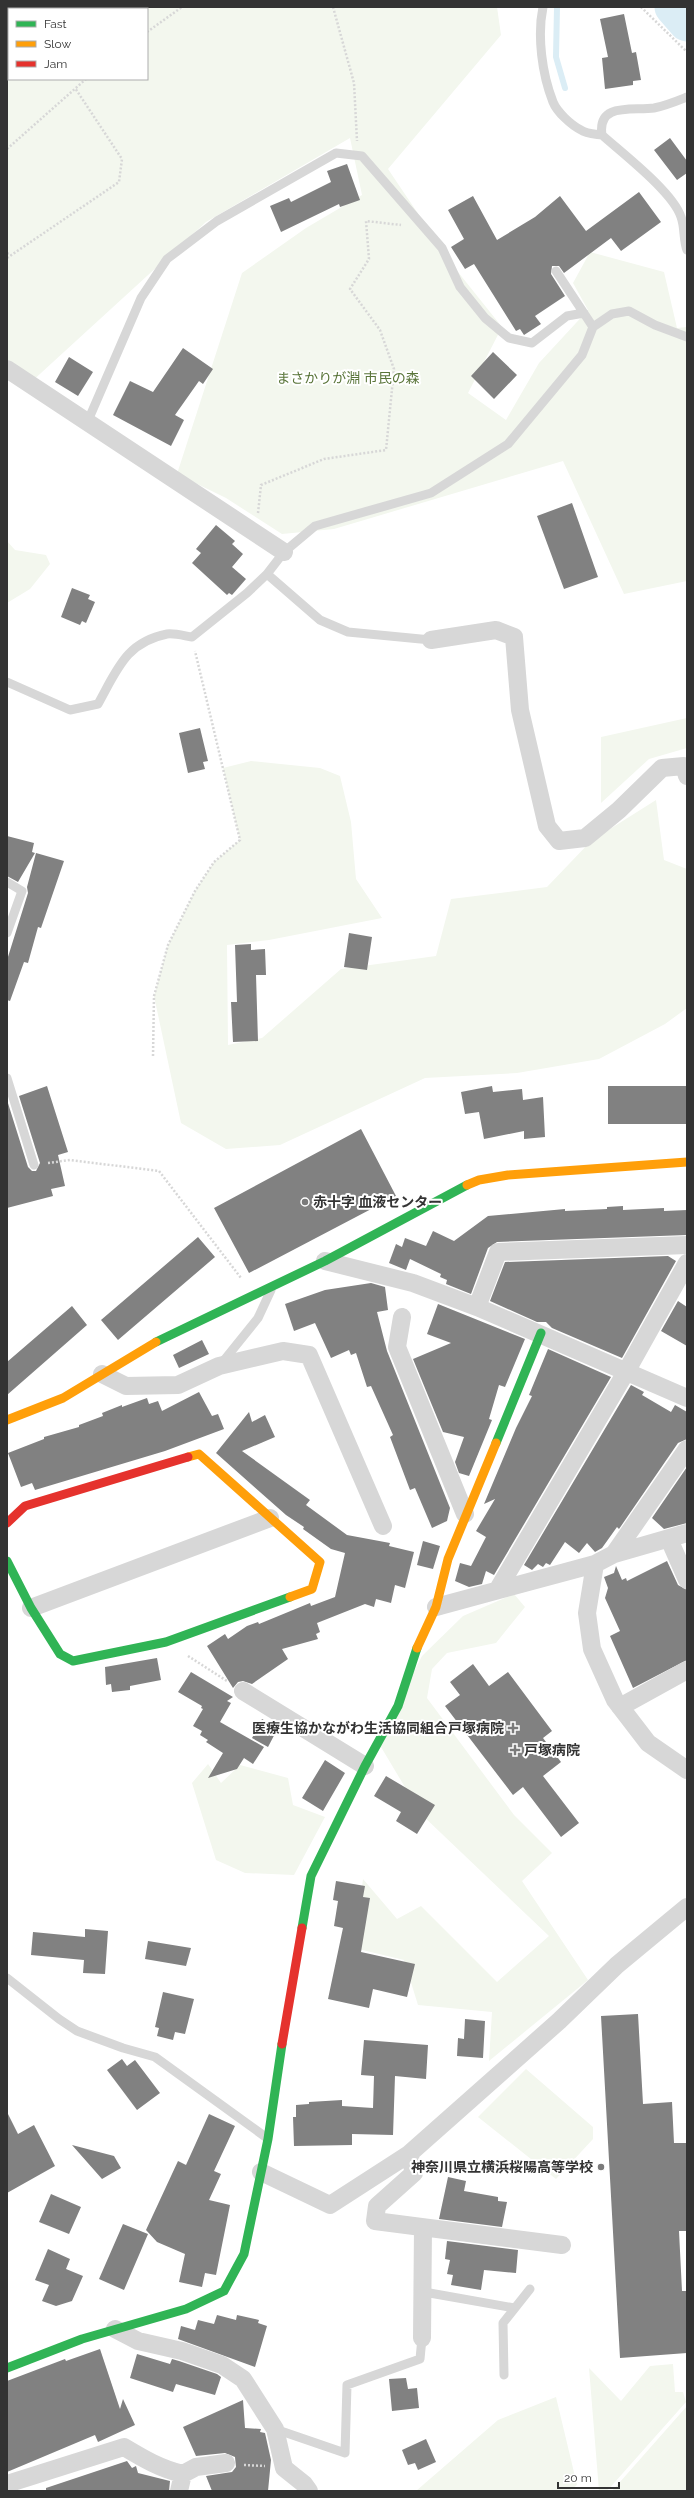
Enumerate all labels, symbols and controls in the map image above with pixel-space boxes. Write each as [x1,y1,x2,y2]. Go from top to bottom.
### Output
legend [8,8,148,80]
text: Fast [44,17,67,31]
text: Slow [44,37,71,51]
text: Jam [44,57,67,71]
park label: まさかりが淵 市民の森 [276,370,420,386]
place label: 赤十字 血液センター [313,1194,442,1210]
marker: 赤十字 血液センター [300,1197,310,1207]
place label: 医療生協かながわ生活協同組合戸塚病院 [252,1720,504,1736]
marker: 医療生協かながわ生活協同組合戸塚病院 [507,1722,519,1734]
place label: 戸塚病院 [524,1742,580,1758]
marker: 戸塚病院 [509,1744,521,1756]
place label: 神奈川県立横浜桜陽高等学校 [411,2159,593,2175]
marker: 神奈川県立横浜桜陽高等学校 [596,2162,606,2172]
scale bar [558,2464,619,2490]
text: 20 m [564,2471,592,2485]

